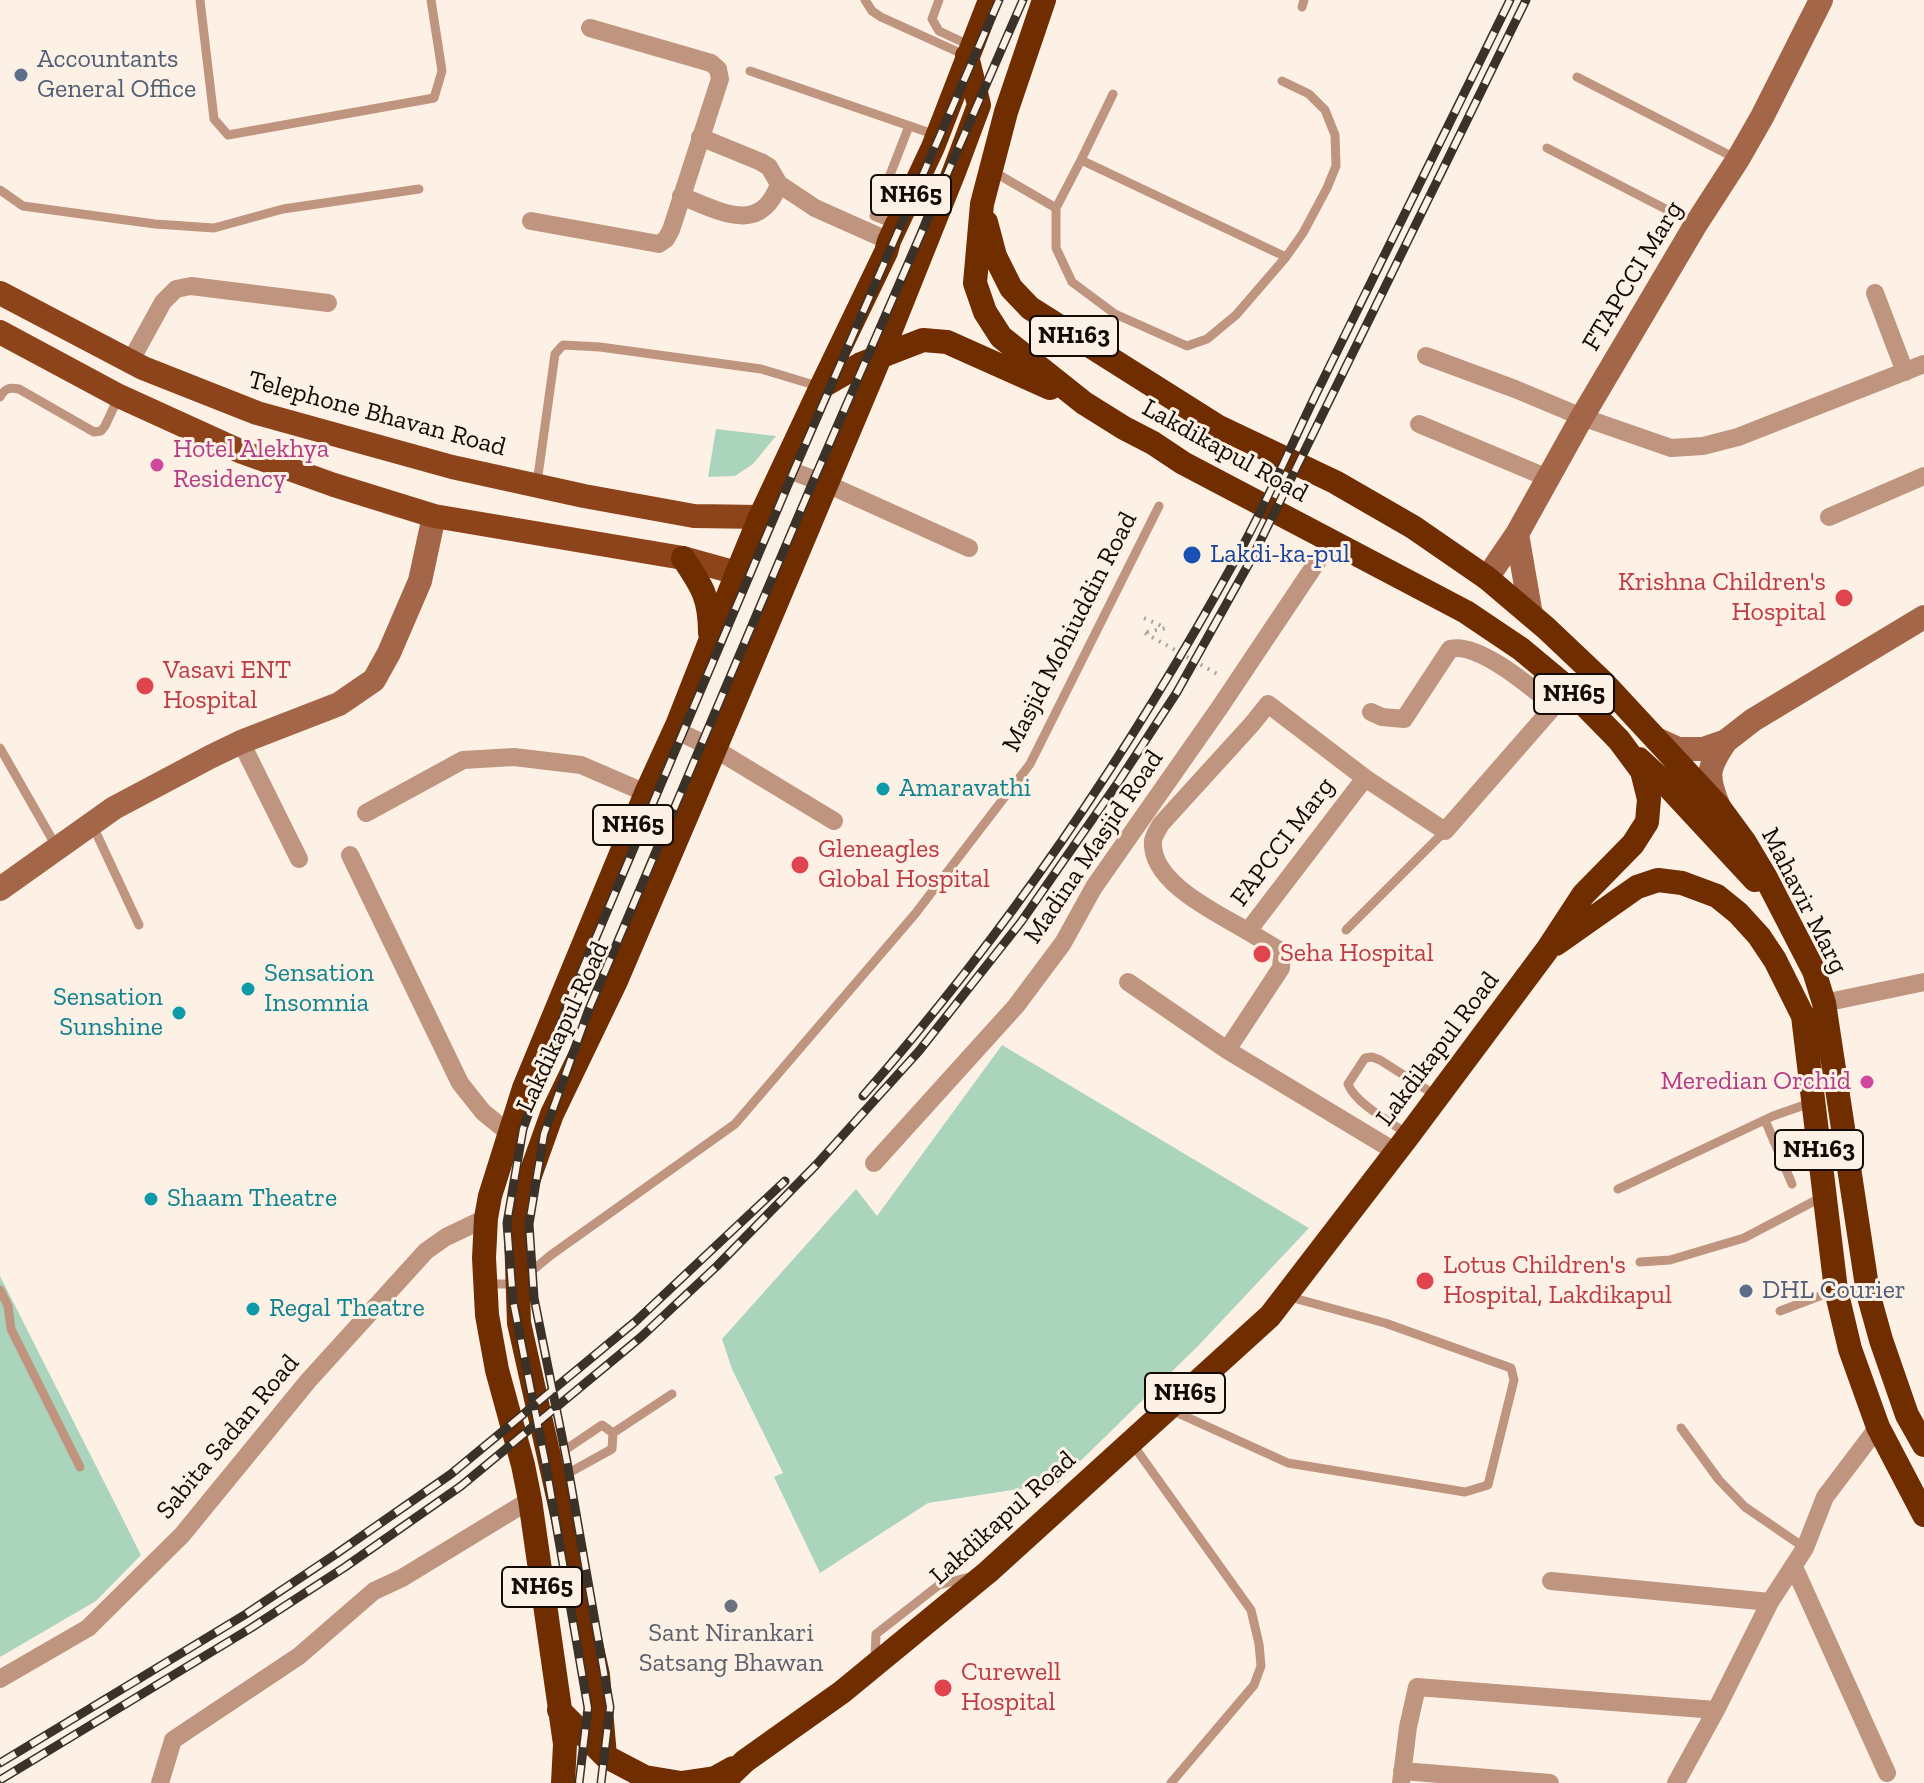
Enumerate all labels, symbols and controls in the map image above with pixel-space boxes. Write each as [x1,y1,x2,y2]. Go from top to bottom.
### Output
place label: Accountants General Office [37,44,196,106]
marker: Accountants General Office [12,66,30,84]
road number: NH65 [871,175,951,215]
street label: FTAPCCI Marg [1576,195,1690,357]
road number: NH163 [1030,316,1118,356]
street label: Telephone Bhavan Road [245,365,509,463]
street label: Lakdikapul Road [1136,392,1314,510]
place label: Hotel Alekhya Residency [173,434,329,496]
marker: Hotel Alekhya Residency [148,456,166,474]
street label: Masjid Mohiuddin Road [996,507,1144,757]
place label: Lakdi-ka-pul [1210,539,1350,571]
marker: Lakdi-ka-pul [1181,544,1203,566]
place label: Krishna Children's Hospital [1618,567,1826,628]
marker: Krishna Children's Hospital [1833,587,1855,609]
place label: Vasavi ENT Hospital [163,655,291,716]
road number: NH65 [1534,674,1614,714]
marker: Vasavi ENT Hospital [134,675,156,697]
street label: Madina Masjid Road [1018,744,1170,950]
street label: FAPCCI Marg [1224,771,1342,913]
place label: Amaravathi [899,773,1031,805]
marker: Amaravathi [874,780,892,798]
road number: NH65 [593,805,673,845]
street label: Mahavir Marg [1754,823,1854,979]
place label: Gleneagles Global Hospital [818,834,990,896]
marker: Gleneagles Global Hospital [789,854,811,876]
street label: Lakdikapul Road [510,937,616,1117]
place label: Seha Hospital [1280,938,1434,970]
marker: Seha Hospital [1251,943,1273,965]
place label: Sensation Insomnia [264,958,374,1020]
street label: Lakdikapul Road [1370,966,1506,1132]
marker: Sensation Insomnia [239,980,257,998]
place label: Sensation Sunshine [53,982,163,1044]
marker: Sensation Sunshine [170,1004,188,1022]
place label: Meredian Orchid [1660,1066,1851,1098]
marker: Meredian Orchid [1858,1073,1876,1091]
road number: NH163 [1775,1130,1863,1170]
place label: Shaam Theatre [167,1183,337,1215]
marker: Shaam Theatre [142,1190,160,1208]
place label: Lotus Children's Hospital, Lakdikapul [1443,1250,1672,1312]
marker: Lotus Children's Hospital, Lakdikapul [1414,1270,1436,1292]
place label: DHL Courier [1762,1275,1906,1307]
marker: DHL Courier [1737,1282,1755,1300]
place label: Regal Theatre [269,1293,425,1325]
marker: Regal Theatre [244,1300,262,1318]
street label: Sabita Sadan Road [150,1348,306,1526]
road number: NH65 [1145,1373,1225,1413]
street label: Lakdikapul Road [924,1444,1082,1592]
road number: NH65 [502,1567,582,1607]
marker: Sant Nirankari Satsang Bhawan [722,1597,740,1615]
place label: Sant Nirankari Satsang Bhawan [639,1618,823,1680]
place label: Curewell Hospital [961,1657,1061,1718]
marker: Curewell Hospital [932,1677,954,1699]

